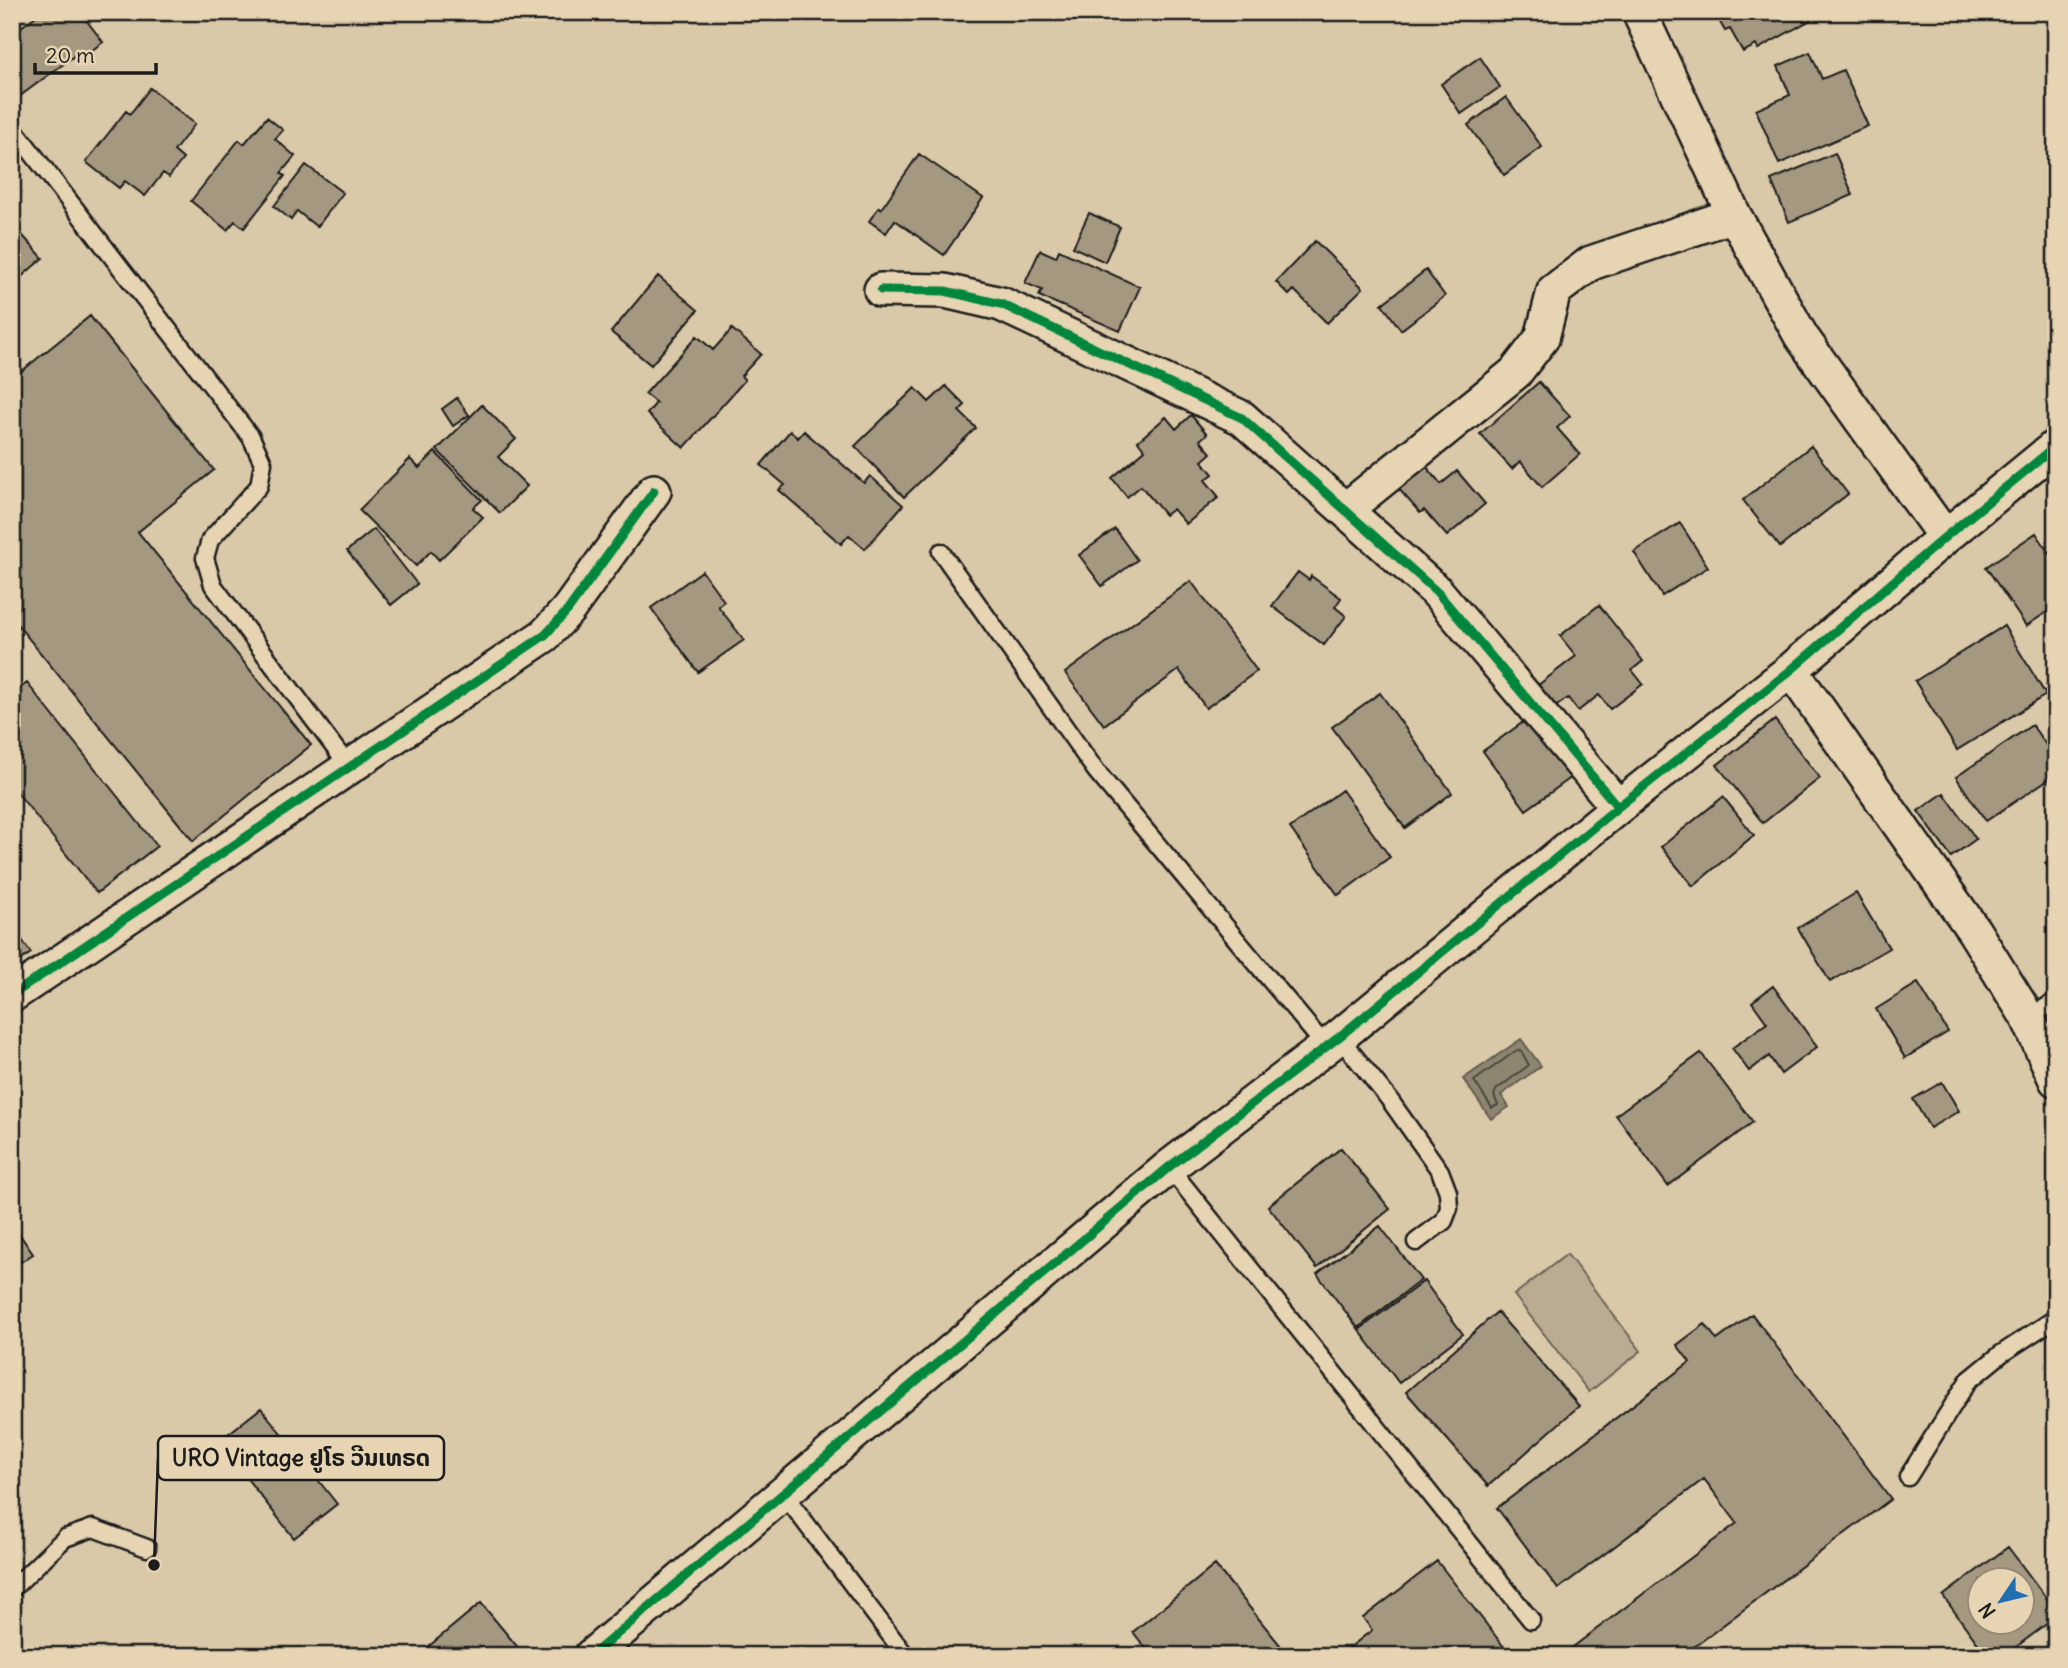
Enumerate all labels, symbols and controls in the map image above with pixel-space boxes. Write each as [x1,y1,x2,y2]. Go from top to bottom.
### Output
scale bar [35,32,156,76]
text: 20 m [46,42,95,69]
callout: URO Vintage ຢູໂຣ ວີນເທຣດ [158,1436,444,1480]
text: URO Vintage ຢູໂຣ ວີນເທຣດ [172,1443,430,1473]
north arrow [1966,1566,2036,1636]
text: N [1973,1598,2001,1623]

